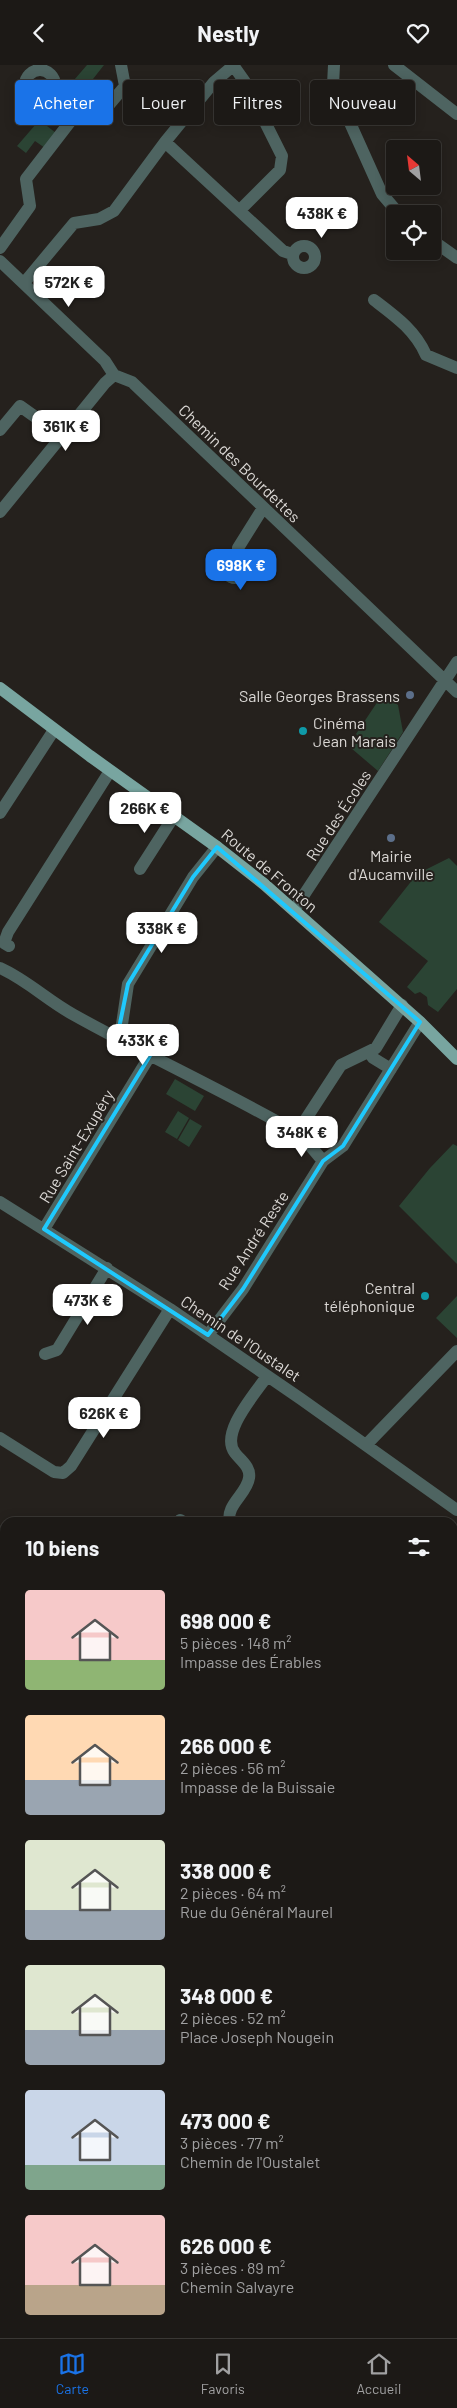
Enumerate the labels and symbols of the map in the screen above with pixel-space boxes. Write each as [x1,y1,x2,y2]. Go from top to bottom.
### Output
north arrow [386,140,441,195]
pin: 438K € [281,197,363,239]
pin: 572K € [28,265,110,308]
street label: Chemin des Bourdettes [175,400,305,526]
pin: 361K € [25,409,107,452]
pin: 698K € [200,549,282,591]
place label: Salle Georges Brassens [239,686,400,705]
marker: Salle Georges Brassens [404,689,416,701]
place label: Cinéma Jean Marais [313,713,396,750]
marker: Cinéma Jean Marais [297,725,309,737]
street label: Rue des Écoles [302,766,374,864]
pin: 266K € [104,791,186,834]
street label: Route de Fronton [218,824,322,916]
marker: Mairie d'Aucamville [385,832,397,844]
place label: Mairie d'Aucamville [348,846,434,883]
pin: 338K € [121,911,203,954]
pin: 433K € [102,1023,184,1066]
street label: Rue Saint-Exupéry [35,1085,118,1206]
pin: 348K € [261,1115,343,1158]
street label: Rue André Reste [214,1187,292,1293]
place label: Central téléphonique [324,1278,415,1315]
pin: 473K € [47,1283,129,1326]
marker: Central téléphonique [419,1290,431,1302]
street label: Chemin de l'Oustalet [178,1291,304,1385]
pin: 626K € [63,1397,145,1439]

